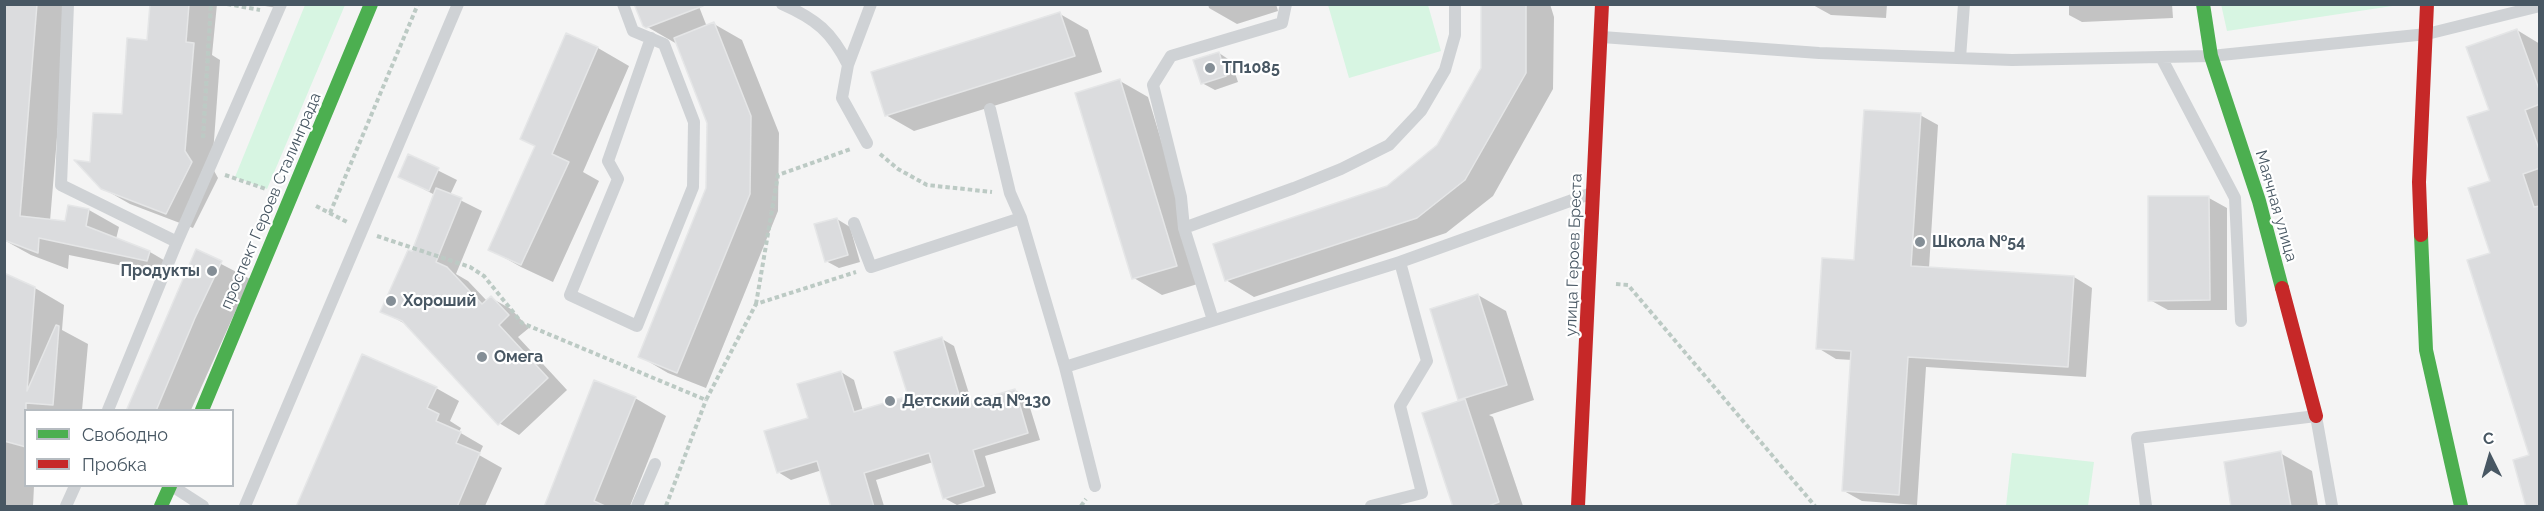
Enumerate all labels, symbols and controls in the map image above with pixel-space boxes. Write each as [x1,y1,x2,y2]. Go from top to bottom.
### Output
place label: ТП1085 [1222,58,1280,78]
marker: ТП1085 [1203,61,1217,75]
street label: проспект Героев Сталинграда [217,90,325,312]
street label: Маячная улица [2251,148,2301,264]
street label: улица Героев Бреста [1562,173,1586,337]
place label: Школа №54 [1932,232,2025,252]
marker: Школа №54 [1913,235,1927,249]
place label: Продукты [120,261,200,281]
marker: Продукты [205,264,219,278]
place label: Хороший [403,291,476,311]
marker: Хороший [384,294,398,308]
place label: Омега [494,347,543,367]
marker: Омега [475,350,489,364]
place label: Детский сад №130 [902,391,1051,411]
marker: Детский сад №130 [883,394,897,408]
legend [24,409,234,487]
text: Свободно [82,424,168,445]
north arrow [2460,427,2520,487]
text: С [2482,429,2495,449]
text: Пробка [82,454,147,475]

